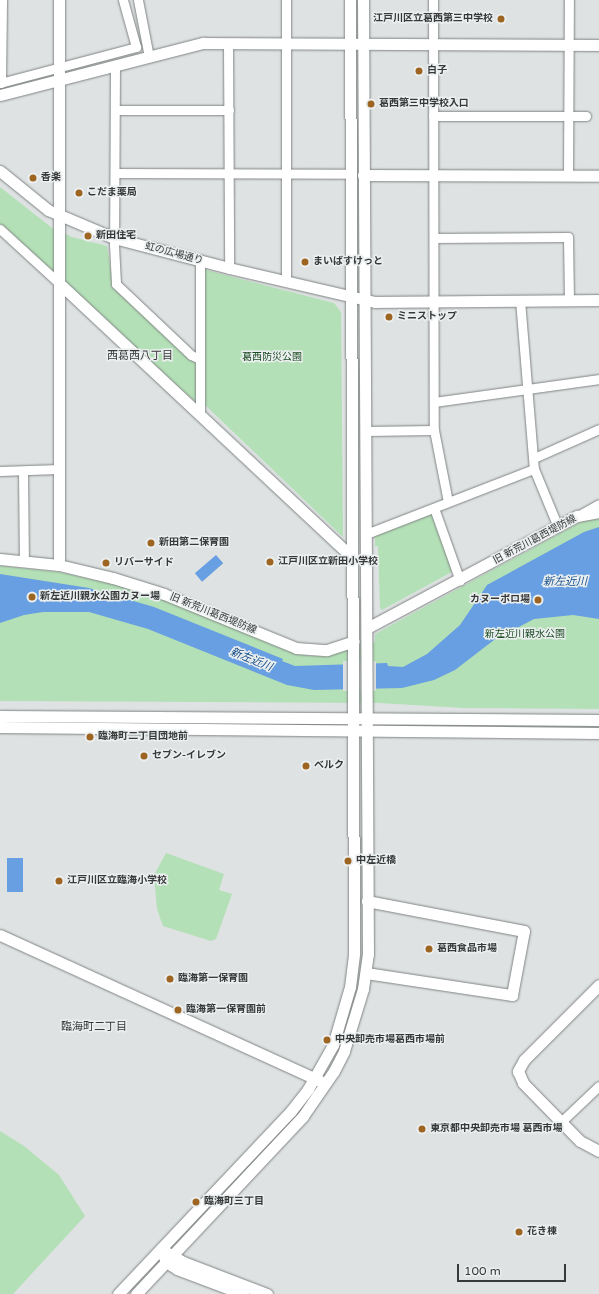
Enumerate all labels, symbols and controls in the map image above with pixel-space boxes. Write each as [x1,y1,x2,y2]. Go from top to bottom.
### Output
place label: 江戸川区立葛西第三中学校 [373,13,493,25]
marker: 江戸川区立葛西第三中学校 [496,14,506,24]
place label: 白子 [427,65,447,77]
marker: 白子 [414,66,424,76]
place label: 葛西第三中学校入口 [379,98,469,110]
marker: 葛西第三中学校入口 [366,99,376,109]
place label: 香楽 [41,172,61,184]
marker: 香楽 [28,173,38,183]
place label: こだま薬局 [87,187,137,199]
marker: こだま薬局 [74,188,84,198]
place label: 新田住宅 [96,230,136,242]
marker: 新田住宅 [83,231,93,241]
street label: 虹の広場通り [143,240,205,268]
place label: まいばすけっと [313,256,383,268]
marker: まいばすけっと [300,257,310,267]
place label: ミニストップ [397,311,457,323]
marker: ミニストップ [384,312,394,322]
district label: 西葛西八丁目 [107,349,173,363]
park label: 葛西防災公園 [242,352,302,364]
street label: 旧 新荒川葛西堤防線 [491,513,579,567]
place label: 新田第二保育園 [159,537,229,549]
marker: 新田第二保育園 [146,538,156,548]
place label: 江戸川区立新田小学校 [278,556,378,568]
place label: リバーサイド [114,557,174,569]
marker: 江戸川区立新田小学校 [265,557,275,567]
marker: リバーサイド [101,558,111,568]
water label: 新左近川 [543,575,587,589]
place label: 新左近川親水公園カヌー場 [40,591,160,603]
street label: 旧 新荒川葛西堤防線 [168,591,258,637]
marker: 新左近川親水公園カヌー場 [27,592,37,602]
place label: カヌーポロ場 [470,594,530,606]
marker: カヌーポロ場 [533,595,543,605]
park label: 新左近川親水公園 [485,629,565,641]
water label: 新左近川 [228,646,274,674]
place label: 臨海町二丁目団地前 [98,731,188,743]
marker: 臨海町二丁目団地前 [85,732,95,742]
place label: セブン-イレブン [152,750,226,762]
marker: セブン-イレブン [139,751,149,761]
place label: ベルク [314,760,344,772]
marker: ベルク [301,761,311,771]
place label: 中左近橋 [356,855,396,867]
marker: 中左近橋 [343,856,353,866]
place label: 江戸川区立臨海小学校 [67,875,167,887]
marker: 江戸川区立臨海小学校 [54,876,64,886]
place label: 葛西食品市場 [437,943,497,955]
marker: 葛西食品市場 [424,944,434,954]
place label: 臨海第一保育園 [178,973,248,985]
marker: 臨海第一保育園 [165,974,175,984]
place label: 臨海第一保育園前 [186,1004,266,1016]
marker: 臨海第一保育園前 [173,1005,183,1015]
district label: 臨海町二丁目 [61,1020,127,1034]
place label: 中央卸売市場葛西市場前 [335,1034,445,1046]
marker: 中央卸売市場葛西市場前 [322,1035,332,1045]
place label: 東京都中央卸売市場 葛西市場 [430,1123,563,1135]
marker: 東京都中央卸売市場 葛西市場 [417,1124,427,1134]
place label: 臨海町三丁目 [204,1196,264,1208]
marker: 臨海町三丁目 [191,1197,201,1207]
place label: 花き棟 [527,1226,557,1238]
marker: 花き棟 [514,1227,524,1237]
scale bar [459,1256,568,1282]
text: 100 m [464,1264,501,1278]

